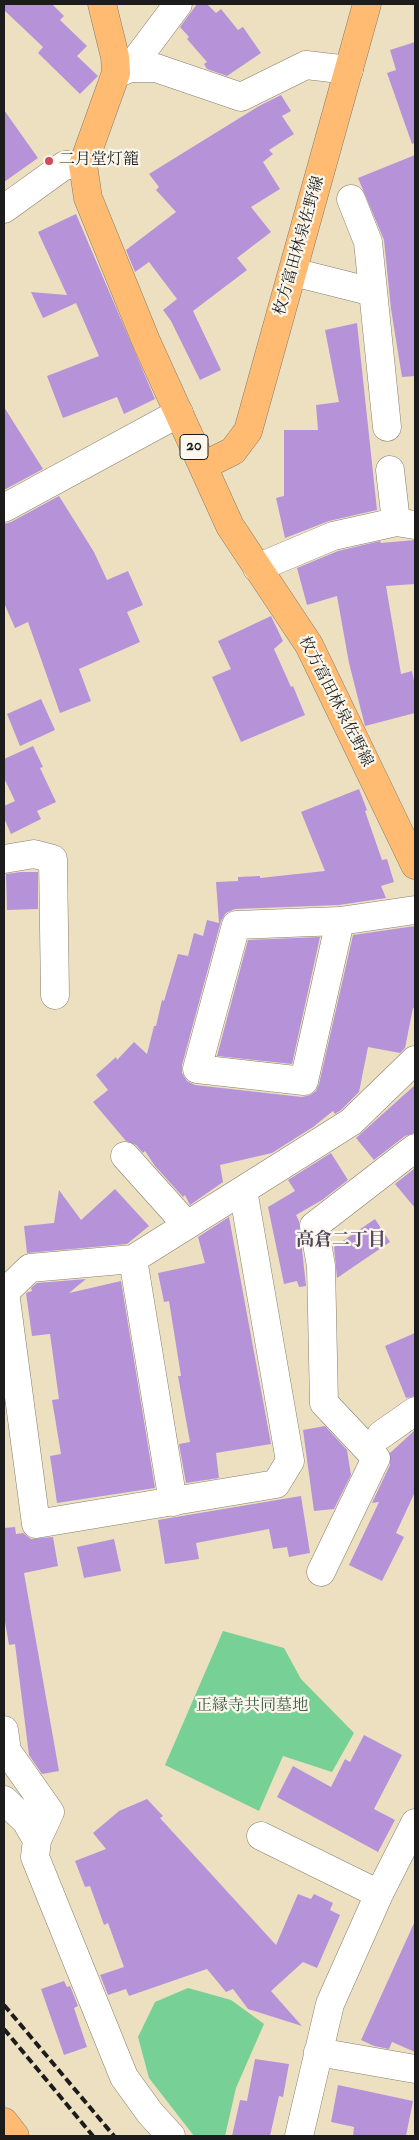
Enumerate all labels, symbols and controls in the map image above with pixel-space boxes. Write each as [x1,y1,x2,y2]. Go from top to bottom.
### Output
place label: 二月堂灯籠 [59,151,139,171]
marker: 二月堂灯籠 [43,155,55,167]
street label: 枚方富田林泉佐野線 [271,174,329,318]
road number: 20 [180,434,208,460]
street label: 枚方富田林泉佐野線 [294,633,376,771]
district label: 高倉二丁目 [296,1230,386,1252]
park label: 正縁寺共同墓地 [196,1697,308,1717]

